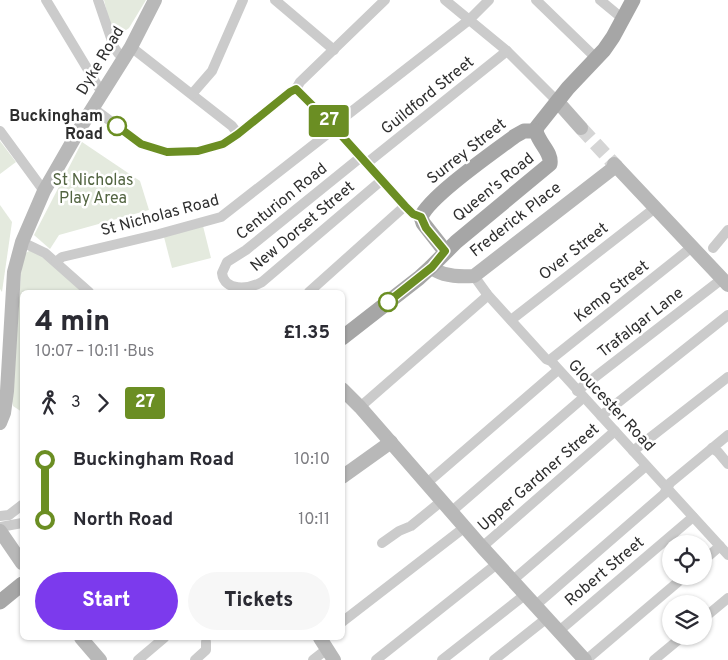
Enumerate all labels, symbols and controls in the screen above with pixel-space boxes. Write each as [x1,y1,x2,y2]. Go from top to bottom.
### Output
street label: Dyke Road [73,23,129,99]
street label: Guildford Street [378,52,478,140]
line badge: 27 [306,105,352,137]
place label: Buckingham Road [9,107,103,145]
text: 27 [319,109,339,132]
street label: Surrey Street [423,115,511,189]
marker: Buckingham Road [107,116,127,136]
street label: Queen's Road [449,149,539,227]
street label: Centurion Road [232,159,332,245]
park label: St Nicholas Play Area [53,171,133,209]
street label: New Dorset Street [247,177,359,277]
street label: Frederick Place [466,178,566,262]
street label: St Nicholas Road [99,191,221,241]
street label: Over Street [535,219,613,285]
street label: Kemp Street [571,257,653,327]
street label: Trafalgar Lane [594,283,688,363]
unlabelled marker [378,292,398,312]
text: 4 min [35,305,110,341]
text: £1.35 [283,321,330,345]
text: 10:07 – 10:11 · Bus [35,342,154,362]
street label: Gloucester Road [563,356,659,456]
icon: walk [35,389,63,417]
icon: forward [89,389,117,417]
text: 27 [135,391,155,414]
text: 3 [71,393,81,413]
street label: Upper Gardner Street [474,420,604,536]
text: Buckingham Road [73,448,234,472]
text: 10:10 [294,450,330,470]
text: North Road [73,508,173,532]
text: 10:11 [298,510,330,530]
street label: Robert Street [561,533,649,611]
map controls [662,535,712,645]
button: locate [662,535,712,585]
button: Start [35,572,178,630]
button: Tickets [188,572,330,630]
button: layers [662,595,712,645]

